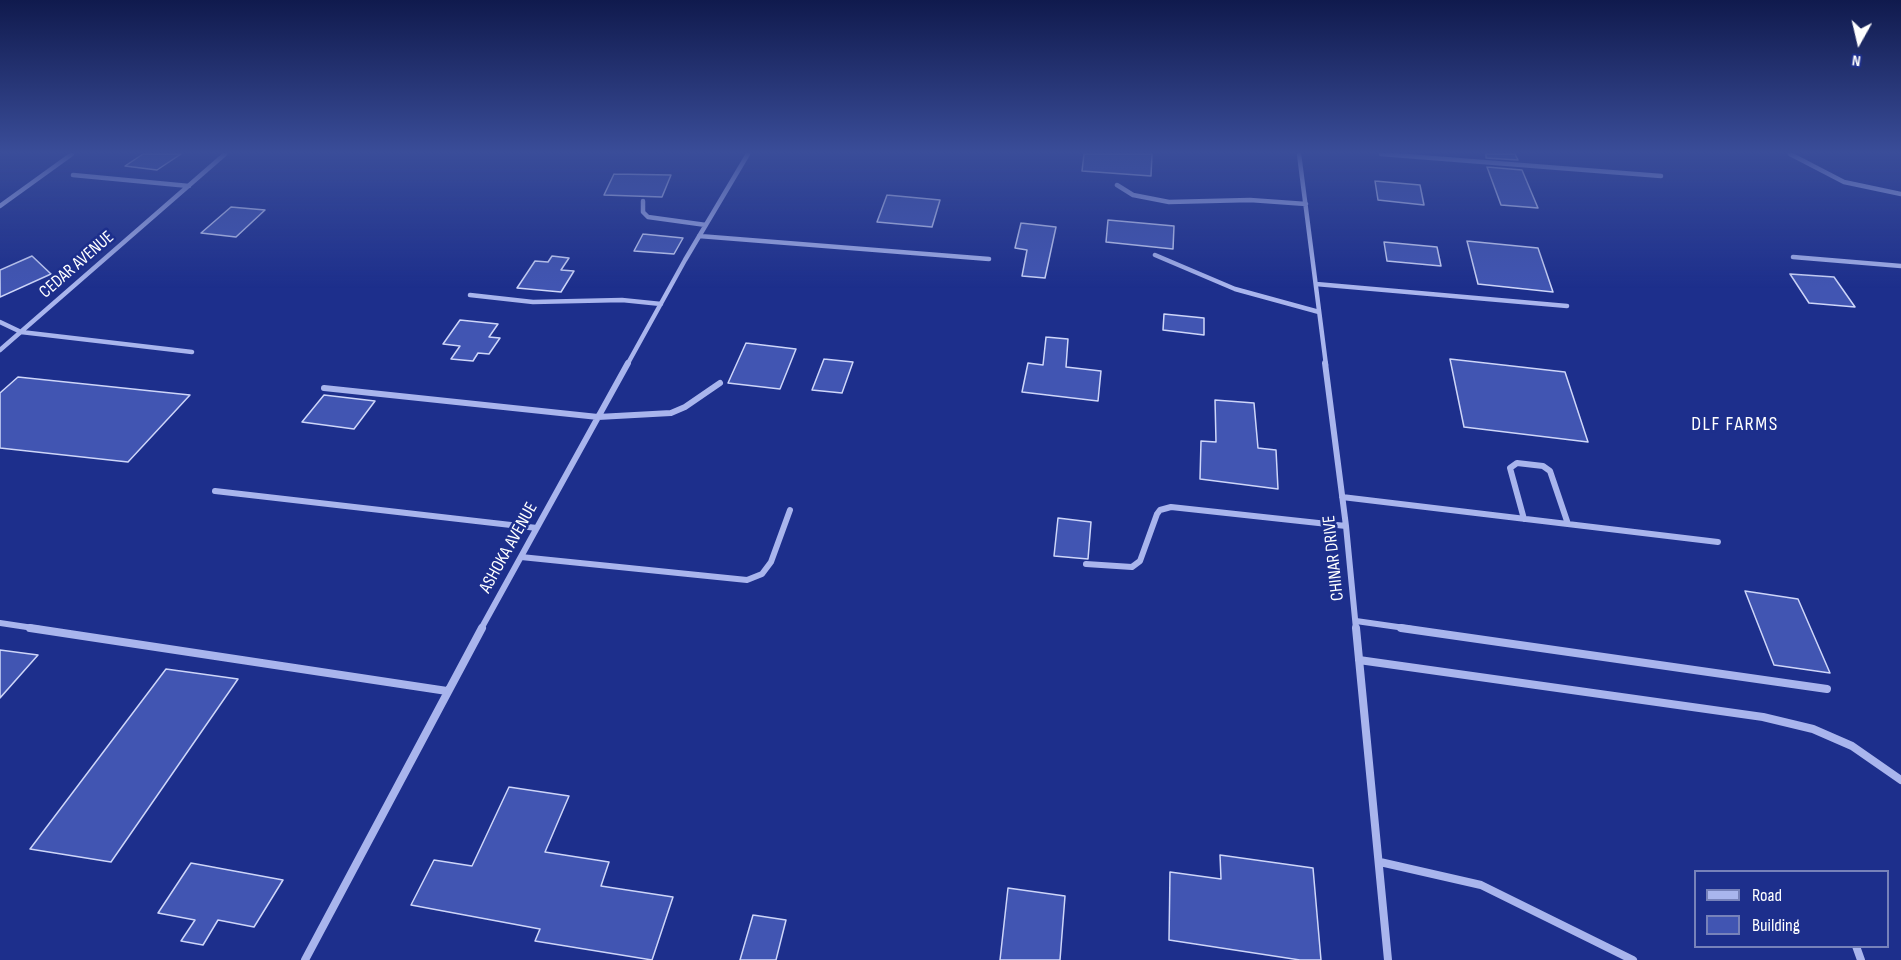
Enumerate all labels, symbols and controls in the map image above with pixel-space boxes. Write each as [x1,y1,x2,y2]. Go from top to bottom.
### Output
north arrow [1829,12,1889,72]
text: N [1851,50,1862,70]
street label: CEDAR AVENUE [35,227,119,303]
district label: DLF FARMS [1691,413,1779,437]
street label: ASHOKA AVENUE [475,499,543,597]
street label: CHINAR DRIVE [1319,514,1349,602]
legend [1694,870,1889,948]
text: Road [1752,885,1782,906]
text: Building [1752,915,1800,936]

